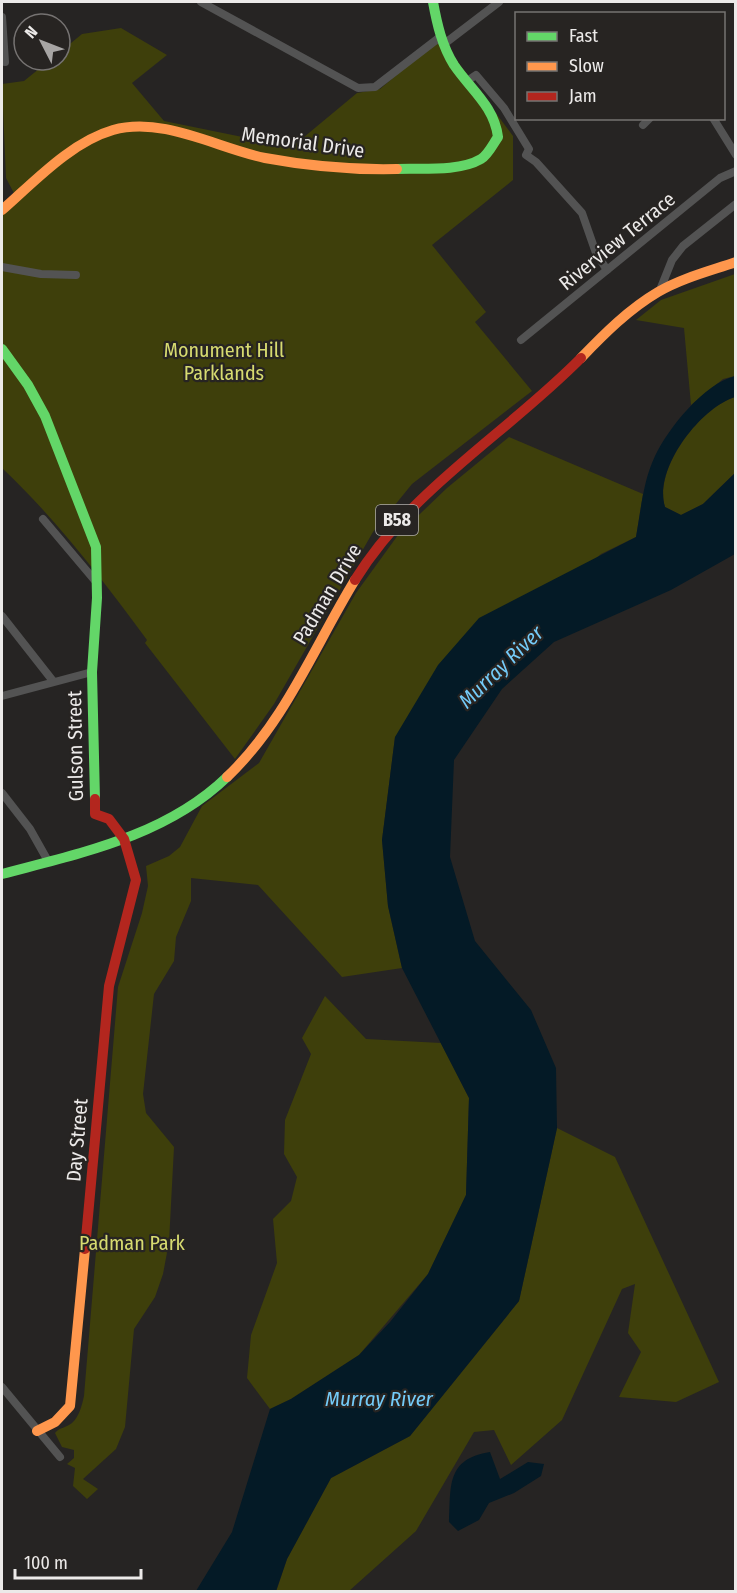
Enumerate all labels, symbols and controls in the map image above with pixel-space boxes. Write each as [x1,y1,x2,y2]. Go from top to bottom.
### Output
north arrow [12,12,72,72]
legend [515,12,725,120]
text: N [21,22,41,42]
text: Fast [569,25,598,47]
text: Slow [569,55,604,77]
text: Jam [569,85,597,107]
street label: Memorial Drive [240,121,366,163]
street label: Riverview Terrace [554,187,680,295]
park label: Monument Hill Parklands [164,338,284,385]
road number: B58 [376,505,418,535]
street label: Padman Drive [288,540,366,648]
water label: Murray River [453,620,549,714]
street label: Gulson Street [62,690,88,802]
street label: Day Street [61,1097,93,1183]
park label: Padman Park [79,1231,186,1255]
water label: Murray River [325,1386,434,1412]
scale bar [15,1542,141,1580]
text: 100 m [24,1552,68,1574]

